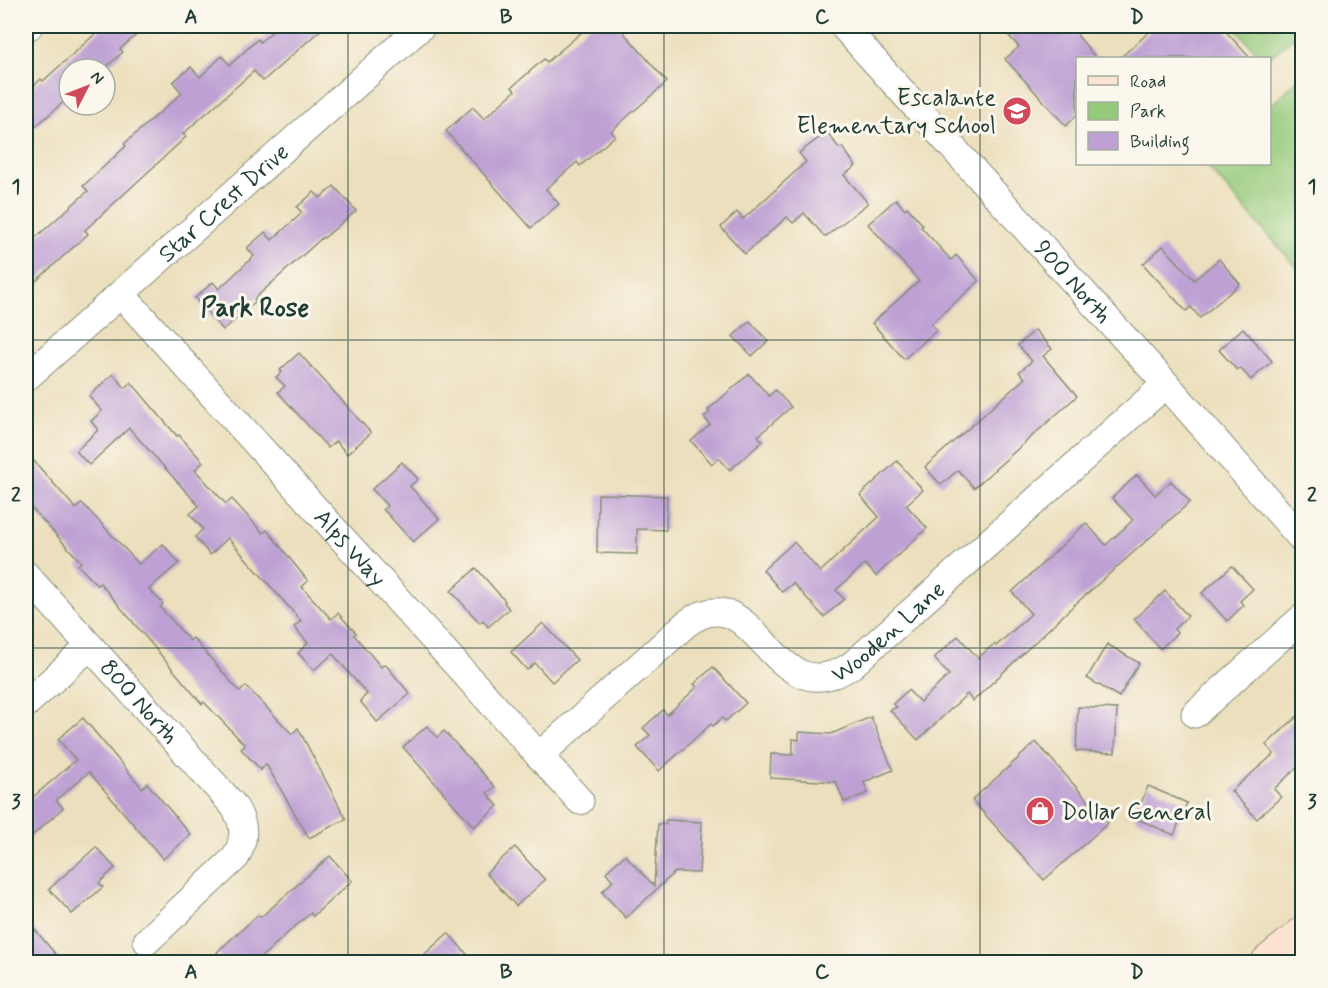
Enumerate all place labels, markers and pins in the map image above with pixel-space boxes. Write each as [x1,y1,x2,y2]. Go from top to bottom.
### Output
place label: Escalante Elementary School [797,83,996,142]
school or university icon: Escalante Elementary School [1001,95,1033,127]
shop icon: Dollar General [1024,795,1056,827]
place label: Dollar General [1061,797,1212,828]

